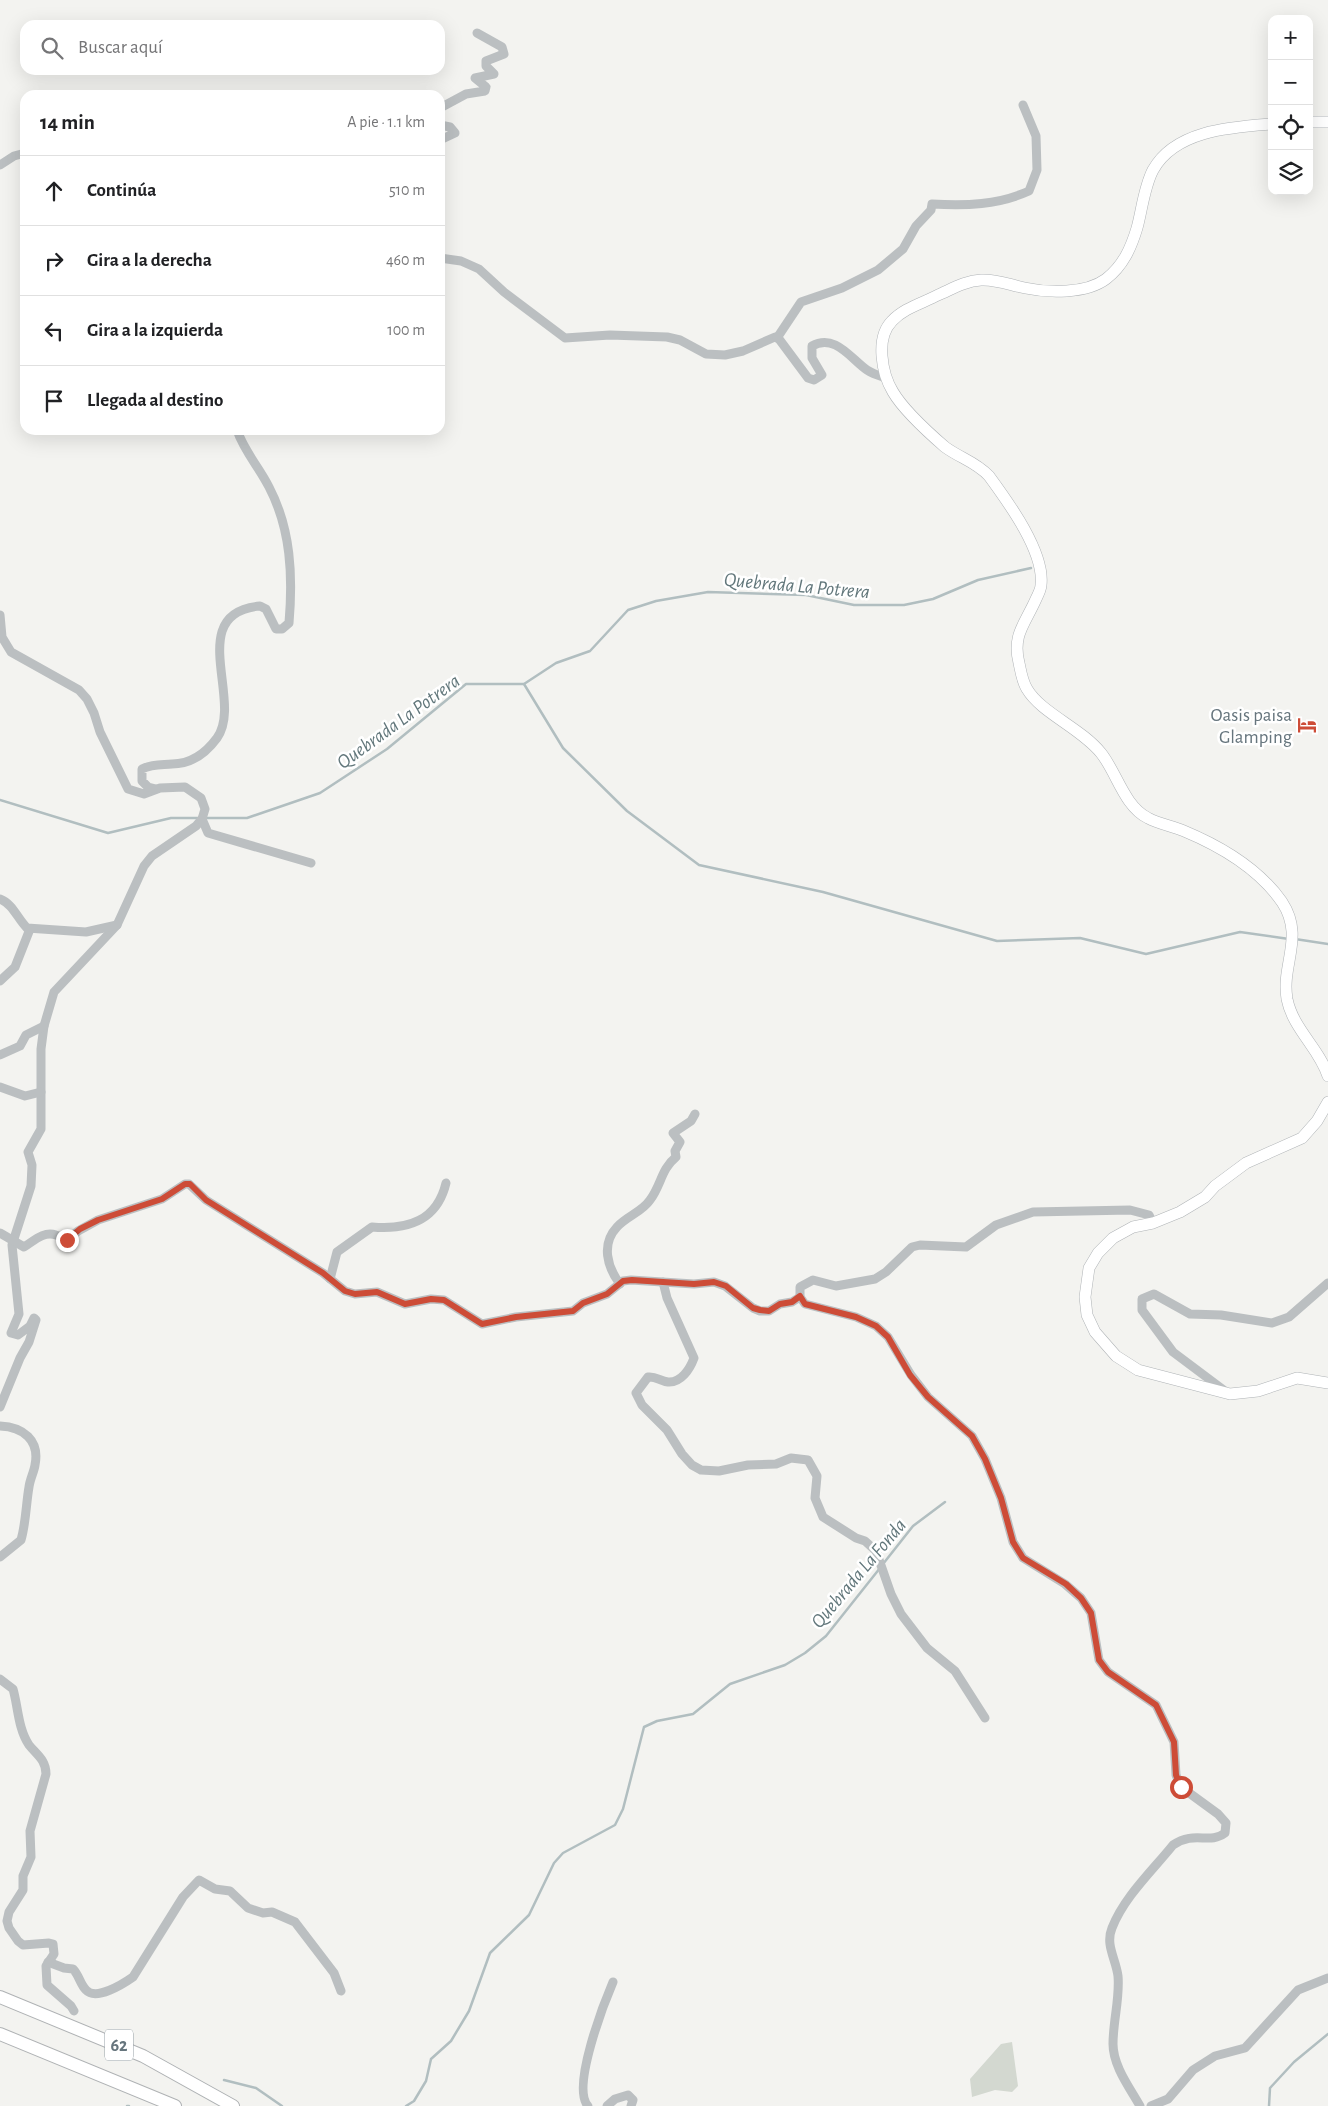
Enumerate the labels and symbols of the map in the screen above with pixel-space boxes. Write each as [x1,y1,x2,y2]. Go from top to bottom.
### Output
water label: Quebrada La Potrera [723,570,871,602]
water label: Quebrada La Potrera [333,671,464,773]
place label: Oasis paisa Glamping [1211,706,1293,747]
hotel icon: Oasis paisa Glamping [1296,714,1318,736]
route end [56,1229,79,1252]
water label: Quebrada La Fonda [807,1515,910,1632]
route start [1170,1776,1193,1799]
road number: 62 [105,2030,133,2060]

